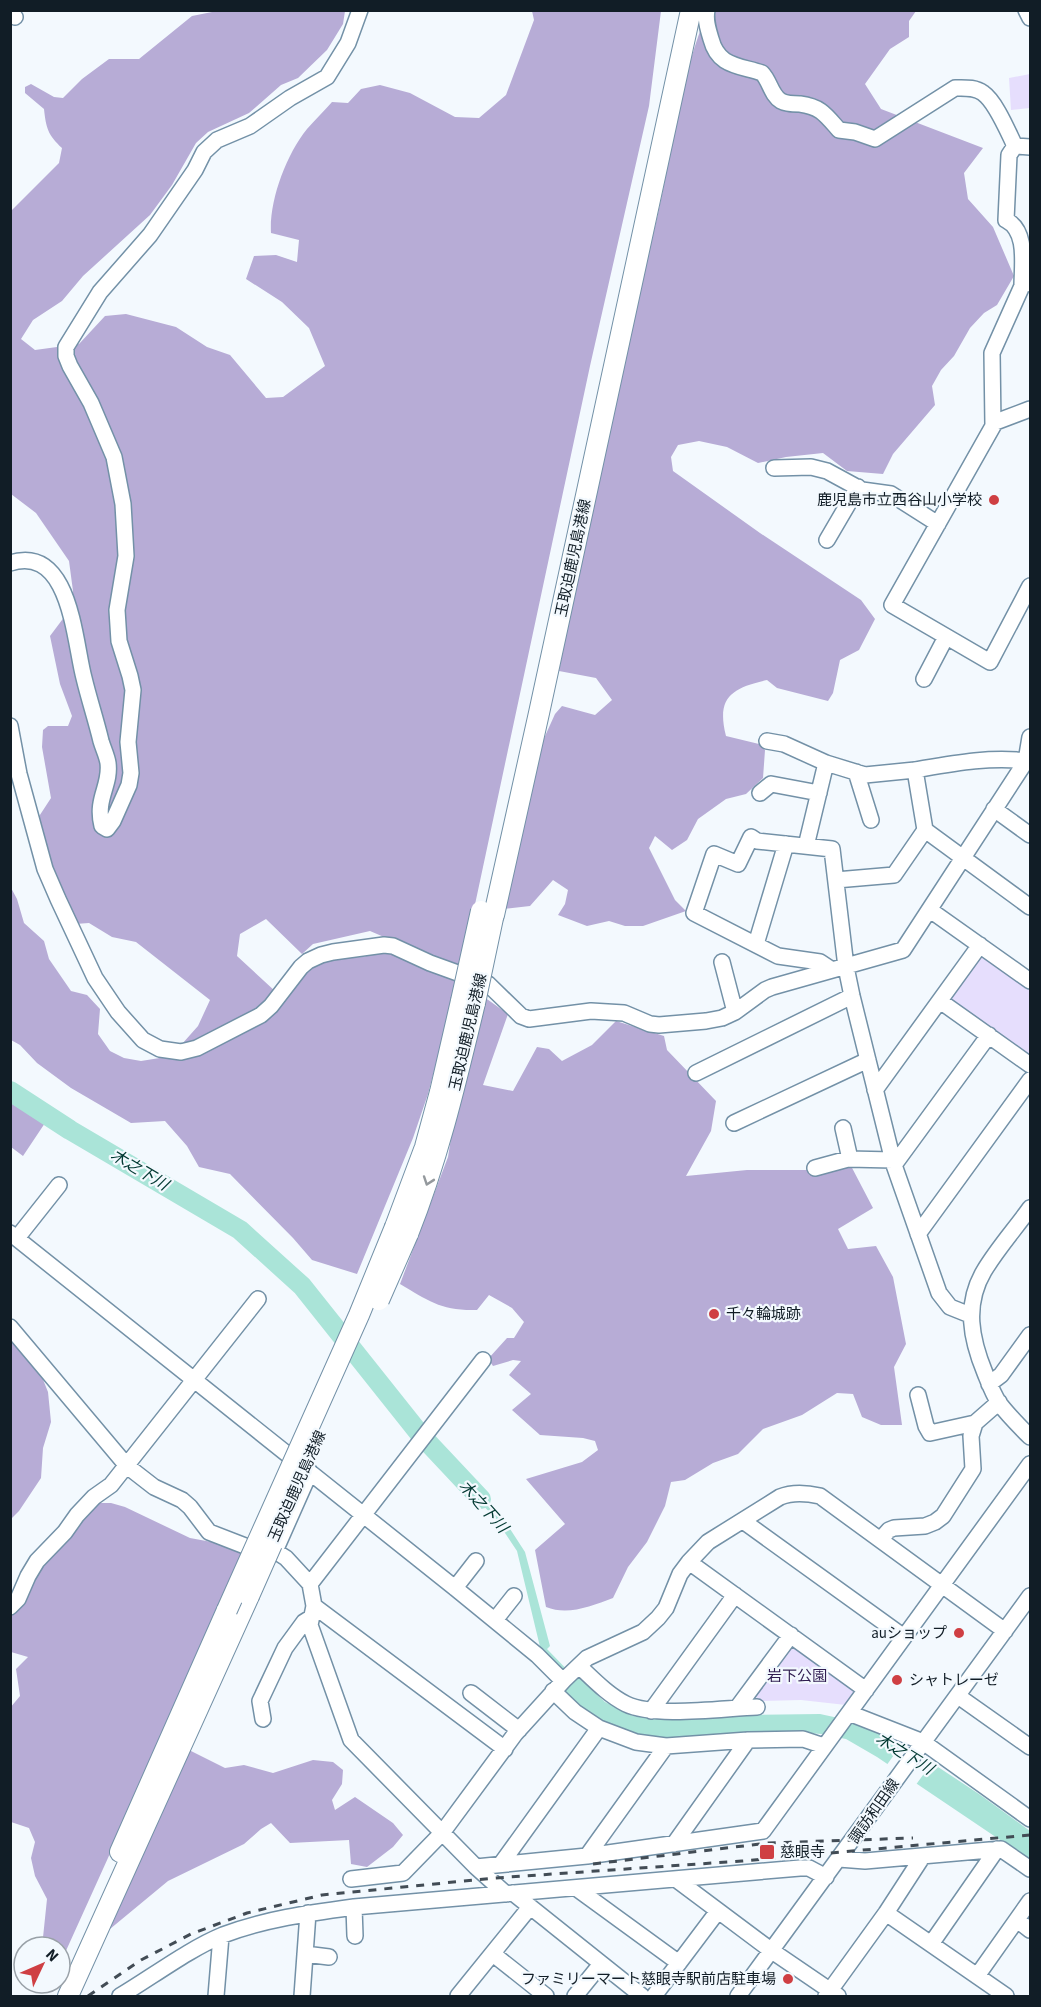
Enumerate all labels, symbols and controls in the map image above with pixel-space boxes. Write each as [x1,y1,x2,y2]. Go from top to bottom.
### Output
place label: 鹿児島市立西谷山小学校 [817,490,982,511]
marker: 鹿児島市立西谷山小学校 [987,493,1001,507]
street label: 玉取迫鹿児島港線 [551,497,596,619]
street label: 玉取迫鹿児島港線 [445,971,492,1093]
water label: 木之下川 [106,1144,174,1197]
one-way arrow [423,1176,436,1186]
place label: 千々輪城跡 [726,1304,801,1325]
marker: 千々輪城跡 [707,1307,721,1321]
street label: 玉取迫鹿児島港線 [263,1427,331,1545]
water label: 木之下川 [454,1476,514,1539]
place label: auショップ [871,1623,947,1644]
marker: auショップ [952,1626,966,1640]
park label: 岩下公園 [767,1666,827,1687]
place label: シャトレーゼ [909,1670,999,1691]
marker: シャトレーゼ [890,1673,904,1687]
water label: 木之下川 [871,1728,939,1781]
street label: 諏訪和田線 [844,1775,905,1848]
place label: 慈眼寺 [780,1842,825,1863]
marker: 慈眼寺 [758,1843,776,1861]
north arrow [12,1935,72,1995]
text: N [40,1944,64,1967]
place label: ファミリーマート慈眼寺駅前店駐車場 [521,1969,776,1990]
marker: ファミリーマート慈眼寺駅前店駐車場 [781,1972,795,1986]

